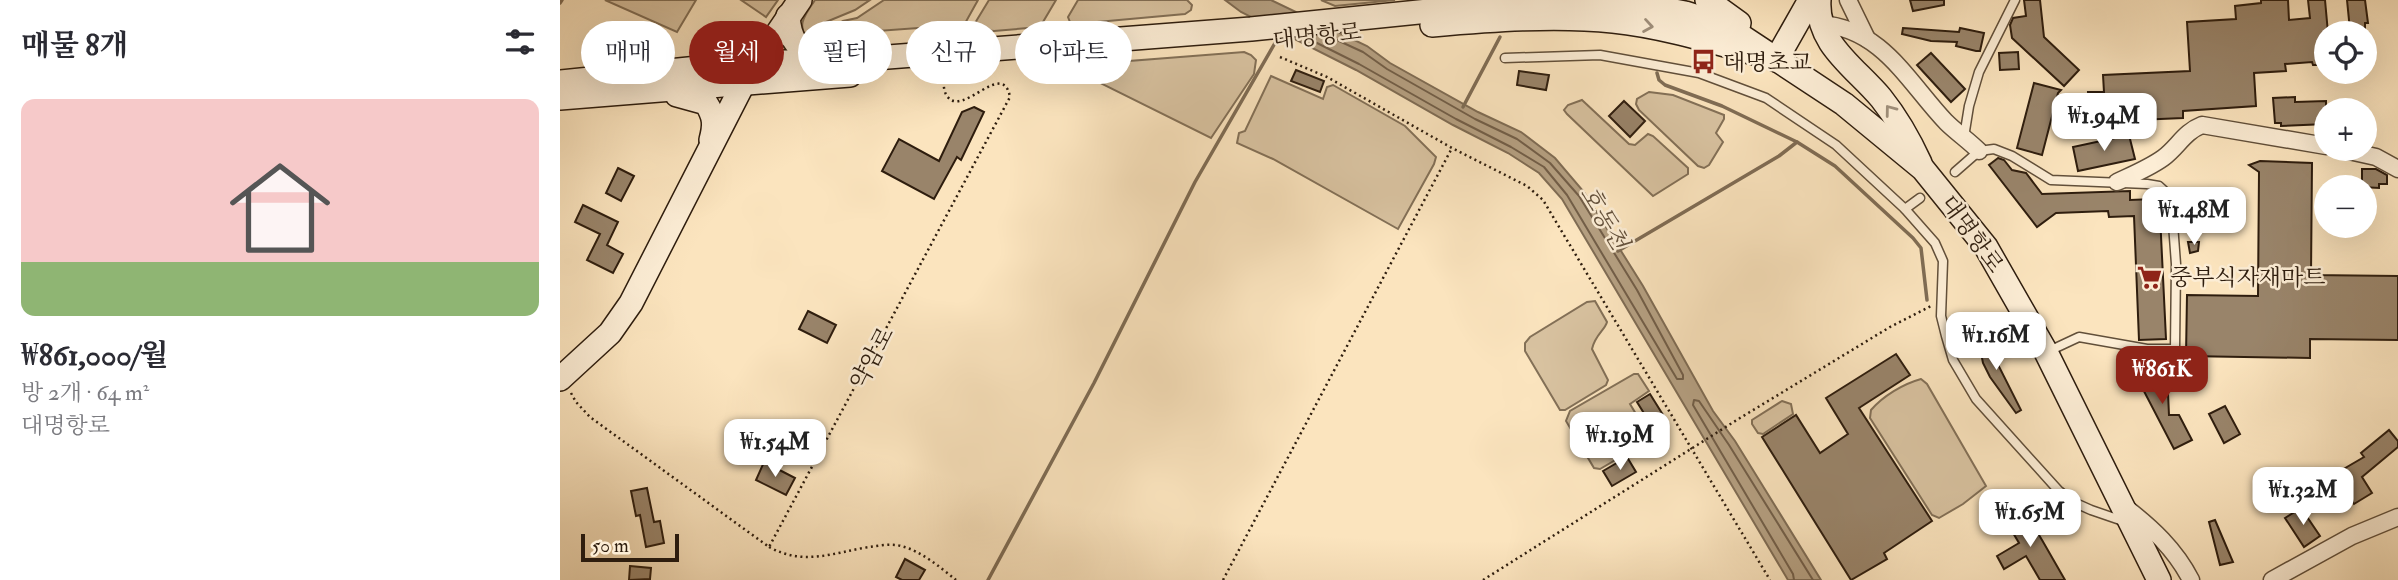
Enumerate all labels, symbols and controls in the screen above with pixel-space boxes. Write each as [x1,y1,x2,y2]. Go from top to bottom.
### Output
street label: 대명항로 [1271,17,1363,55]
one-way arrow [1642,18,1654,33]
chip: 매매 [581,21,675,84]
chip: 월세 [689,21,784,84]
chip: 필터 [798,21,892,84]
chip: 신규 [906,21,1001,84]
chip: 아파트 [1015,21,1132,84]
map controls [2314,21,2377,238]
button: locate [2314,21,2377,84]
icon: filters [501,23,539,61]
text: 매물 8개 [21,27,128,64]
bus stop icon: 대명초교 [1689,48,1717,76]
place label: 대명초교 [1723,48,1812,77]
pin: ₩1.94M [2047,94,2161,153]
button: + [2314,98,2377,161]
text: ₩1.94M [2068,101,2140,130]
one-way arrow [1885,105,1898,118]
icon: home [217,145,343,271]
button: − [2314,175,2377,238]
water label: 호동천 [1573,180,1636,257]
pin: ₩1.48M [2137,188,2251,247]
street label: 대명항로 [1934,190,2010,278]
text: ₩1.48M [2158,195,2230,224]
supermarket icon: 중부식자재마트 [2136,263,2164,291]
place label: 중부식자재마트 [2170,263,2326,292]
pin: ₩1.16M [1939,312,2053,372]
text: ₩1.16M [1962,320,2030,349]
street label: 약암로 [844,322,900,394]
text: ₩861,000/월 [21,337,169,374]
pin: ₩861K [2113,346,2211,406]
text: ₩861K [2132,354,2192,383]
text: 방 2개 · 64 m² [21,378,149,407]
text: 대명항로 [21,411,110,440]
pin: ₩1.19M [1563,412,1677,472]
pin: ₩1.54M [718,420,832,479]
text: ₩1.19M [1586,420,1654,449]
text: ₩1.54M [740,427,810,456]
pin: ₩1.32M [2246,468,2360,527]
text: ₩1.32M [2269,475,2337,504]
pin: ₩1.65M [1973,490,2087,549]
text: ₩1.65M [1995,497,2065,526]
scale bar [581,531,679,563]
text: 50 m [592,534,629,558]

